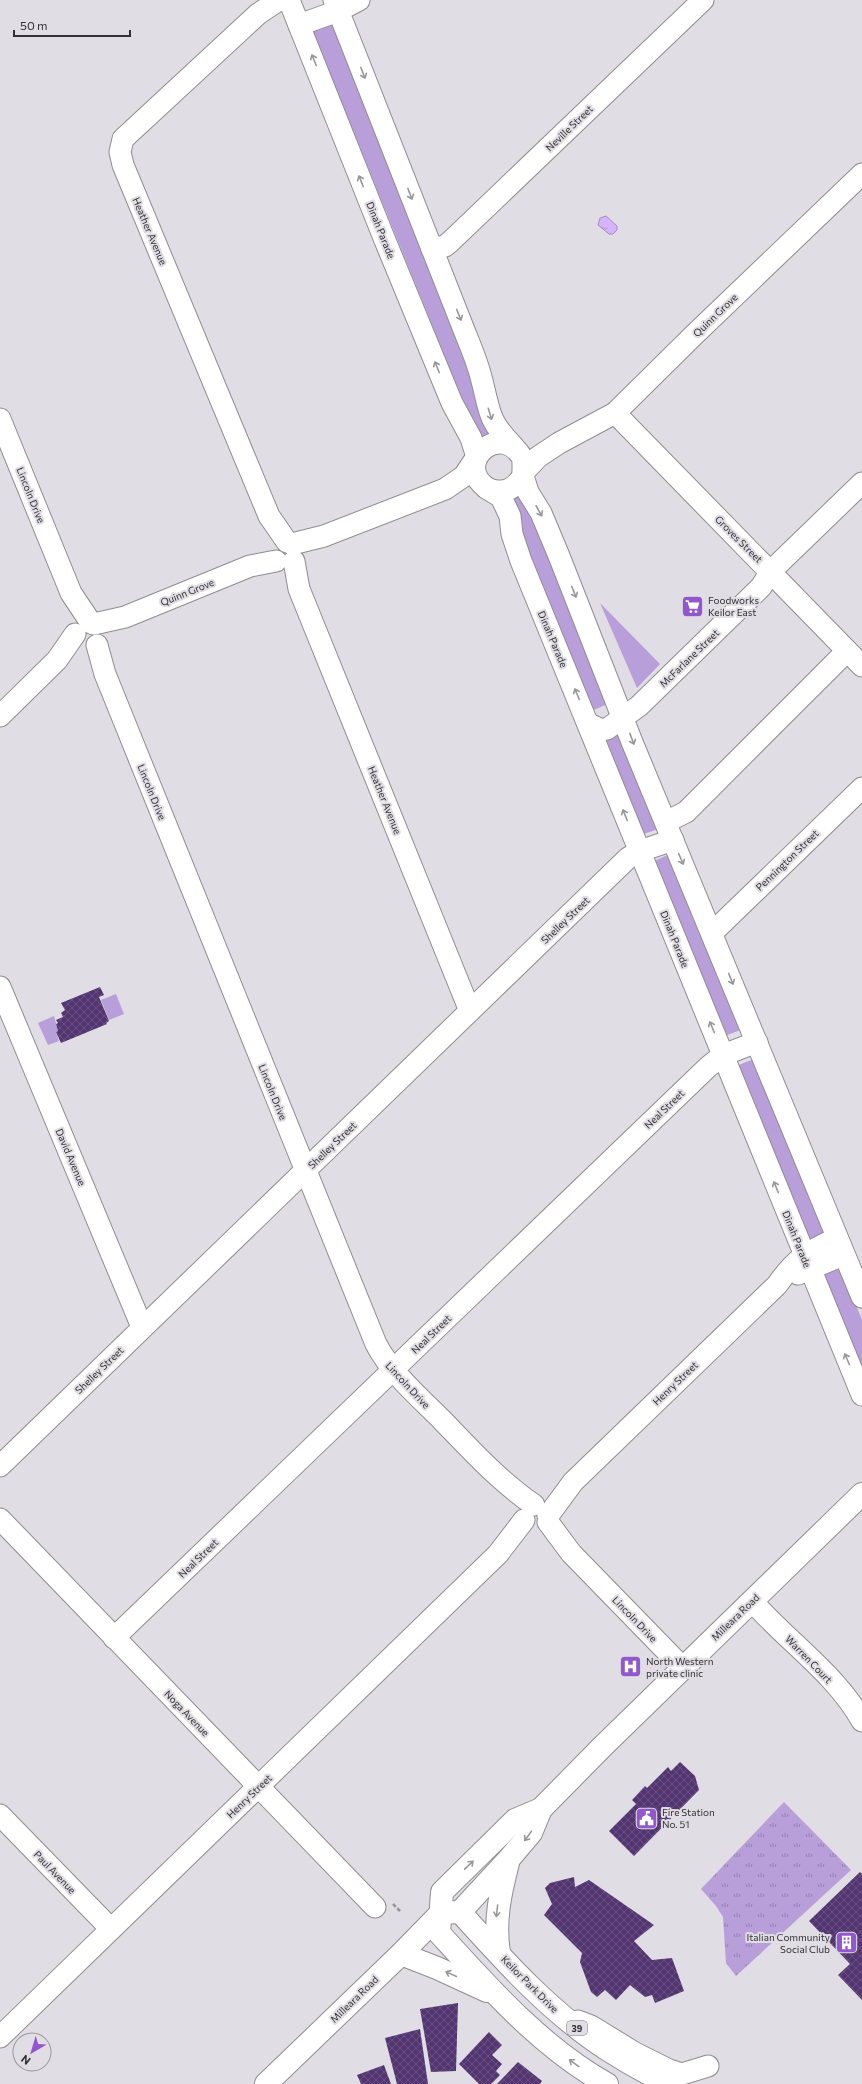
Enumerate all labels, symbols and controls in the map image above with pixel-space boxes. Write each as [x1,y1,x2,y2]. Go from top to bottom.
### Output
scale bar [14,12,130,38]
text: 50 m [20,18,48,32]
one-way arrow [309,55,317,67]
one-way arrow [359,67,367,79]
street label: Neville Street [543,103,595,153]
one-way arrow [357,176,365,188]
one-way arrow [407,188,415,200]
street label: Heather Avenue [130,195,170,267]
street label: Dinah Parade [364,200,398,260]
street label: Quinn Grove [690,291,740,339]
one-way arrow [455,309,463,321]
one-way arrow [433,361,440,373]
one-way arrow [487,407,494,420]
street label: Lincoln Drive [14,465,48,525]
one-way arrow [536,505,543,517]
street label: Groves Street [713,513,765,565]
street label: Quinn Grove [158,576,216,608]
one-way arrow [570,586,578,598]
supermarket icon: Foodworks Keilor East [679,593,705,619]
place label: Foodworks Keilor East [708,594,759,618]
street label: Dinah Parade [536,609,570,669]
street label: McFarlane Street [657,627,721,689]
one-way arrow [572,689,580,701]
one-way arrow [628,733,636,745]
street label: Lincoln Drive [135,762,169,822]
street label: Heather Avenue [366,764,404,836]
one-way arrow [621,809,628,821]
street label: Pennington Street [753,827,821,893]
one-way arrow [678,853,686,865]
street label: Shelley Street [538,894,592,946]
street label: Dinah Parade [658,909,692,969]
one-way arrow [728,973,736,985]
one-way arrow [707,1022,715,1034]
street label: Lincoln Drive [256,1062,290,1122]
street label: Neal Street [642,1087,686,1131]
street label: Shelley Street [305,1119,359,1171]
street label: David Avenue [54,1126,88,1188]
one-way arrow [772,1181,780,1193]
street label: Dinah Parade [780,1209,814,1269]
street label: Neal Street [409,1312,453,1356]
street label: Shelley Street [72,1344,126,1396]
one-way arrow [843,1353,850,1365]
street label: Lincoln Drive [383,1359,433,1411]
street label: Henry Street [650,1359,700,1407]
street label: Neal Street [176,1536,220,1580]
street label: Milleara Road [708,1591,762,1643]
street label: Lincoln Drive [610,1594,660,1644]
street label: Warren Court [783,1632,835,1686]
hospital icon: North Western private clinic [618,1654,644,1680]
place label: North Western private clinic [646,1655,714,1679]
street label: Noga Avenue [162,1687,212,1739]
street label: Henry Street [224,1772,274,1820]
public building icon: Fire Station No. 51 [634,1805,660,1831]
place label: Fire Station No. 51 [662,1806,715,1830]
one-way arrow [524,1830,532,1841]
street label: Paul Avenue [32,1848,78,1896]
one-way arrow [464,1860,474,1870]
one-way arrow [493,1904,501,1917]
building icon: Italian Community Social Club [833,1930,859,1956]
place label: Italian Community Social Club [746,1931,830,1955]
street label: Keilor Park Drive [499,1953,561,2015]
one-way arrow [445,1970,457,1977]
street label: Milleara Road [327,1973,381,2025]
road number: 39 [567,2021,587,2035]
north arrow [12,2032,52,2072]
text: N [18,2053,33,2068]
one-way arrow [569,2059,580,2067]

